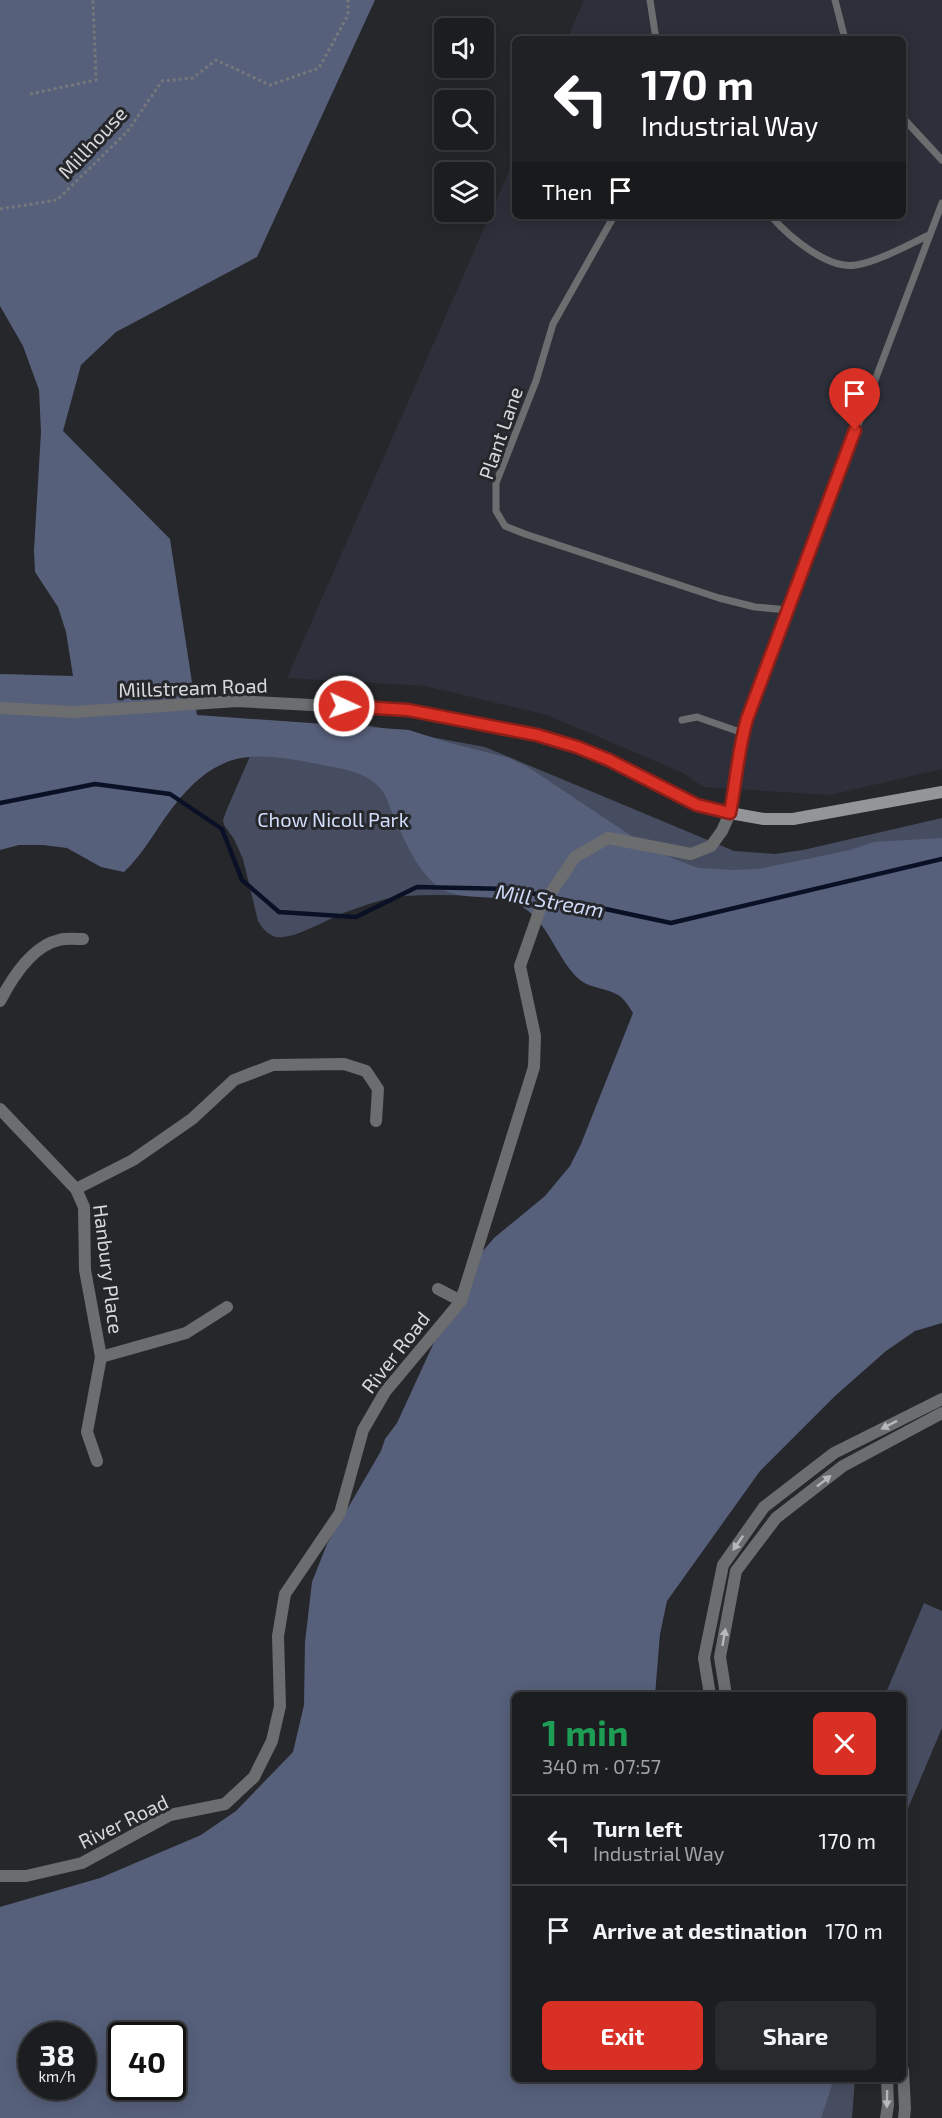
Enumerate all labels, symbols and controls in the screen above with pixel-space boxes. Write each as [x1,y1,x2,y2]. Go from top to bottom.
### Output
map controls [434,18,494,222]
button: sound [434,18,494,78]
text: 170 m [641,58,754,108]
icon: left [542,60,620,138]
button: search [434,90,494,150]
street label: Millhouse [53,101,131,183]
text: Industrial Way [641,109,818,141]
button: layers [434,162,494,222]
icon: arrive [604,174,637,207]
text: Then [542,178,592,204]
pin [829,368,880,430]
icon: arrive [838,377,871,410]
street label: Plant Lane [473,384,527,482]
street label: Millstream Road [118,672,268,702]
position arrow [312,674,376,738]
park label: Chow Nicoll Park [257,807,409,831]
water label: Mill Stream [494,878,606,922]
street label: Hanbury Place [89,1203,129,1335]
street label: River Road [356,1307,434,1397]
one-way arrow [881,1420,898,1429]
one-way arrow [817,1475,832,1487]
one-way arrow [732,1535,744,1551]
one-way arrow [720,1628,729,1647]
text: 1 min [542,1710,629,1753]
button: close [813,1712,876,1775]
text: 340 m · 07:57 [542,1754,661,1778]
street label: River Road [74,1789,172,1853]
text: Turn left [593,1815,682,1841]
icon: left [542,1824,575,1857]
text: 170 m [819,1827,876,1853]
text: Industrial Way [593,1841,724,1865]
icon: arrive [542,1914,575,1947]
text: Arrive at destination [593,1917,807,1943]
text: 170 m [825,1917,883,1943]
button: Exit [542,2001,703,2070]
button: Share [715,2001,876,2070]
speed limit sign: 40 [108,2022,186,2100]
text: 38 [39,2036,75,2072]
text: km/h [38,2067,76,2085]
one-way arrow [882,2089,892,2108]

